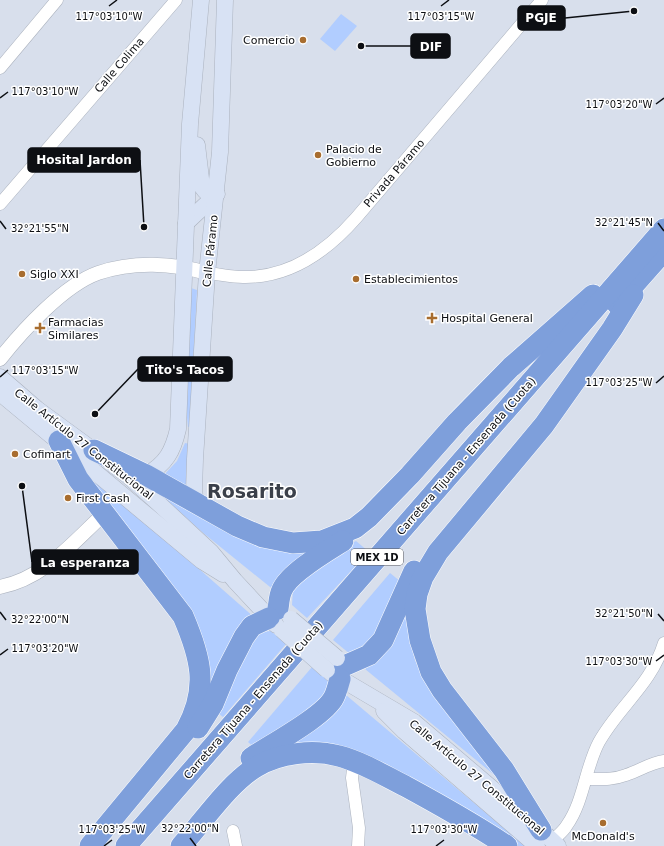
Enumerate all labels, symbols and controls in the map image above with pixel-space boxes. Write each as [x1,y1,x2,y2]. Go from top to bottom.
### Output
callout: PGJE [518,6,565,30]
text: 117°03'10"W [76,11,142,22]
text: 117°03'15"W [408,11,474,22]
text: PGJE [525,11,557,25]
place label: Comercio [243,34,295,47]
callout: DIF [411,34,450,58]
street label: Calle Colima [92,35,147,96]
marker: Comercio [298,35,308,45]
text: DIF [420,40,442,54]
text: 117°03'10"W [12,86,78,97]
text: 117°03'20"W [586,99,652,110]
street label: Privada Páramo [361,136,428,210]
place label: Palacio de Gobierno [326,143,382,169]
callout: Hosital Jardon [28,148,140,172]
marker: Palacio de Gobierno [313,150,323,160]
text: Hosital Jardon [36,153,132,167]
street label: Calle Páramo [200,214,221,288]
text: 32°21'45"N [595,217,653,228]
text: 32°21'55"N [11,223,69,234]
place label: Siglo XXI [30,268,79,281]
marker: Siglo XXI [17,269,27,279]
place label: Establecimientos [364,273,458,286]
marker: Establecimientos [351,274,361,284]
marker: Hospital General [426,312,438,324]
place label: Hospital General [441,312,533,325]
place label: Farmacias Similares [48,316,104,342]
marker: Farmacias Similares [35,323,45,333]
callout: Tito's Tacos [138,357,232,381]
text: Tito's Tacos [146,363,224,377]
text: 117°03'15"W [12,365,78,376]
street label: Carretera Tijuana - Ensenada (Cuota) [394,375,538,538]
text: 117°03'25"W [586,377,652,388]
street label: Calle Artículo 27 Constitucional [12,386,156,503]
place label: Cofimart [23,448,71,461]
marker: Cofimart [10,449,20,459]
district label: Rosarito [207,480,297,502]
place label: First Cash [76,492,130,505]
marker: First Cash [63,493,73,503]
road number: MEX 1D [351,549,403,565]
callout: La esperanza [32,550,138,574]
text: La esperanza [40,556,130,570]
text: 32°21'50"N [595,608,653,619]
text: 32°22'00"N [11,614,69,625]
street label: Carretera Tijuana - Ensenada (Cuota) [181,619,325,782]
text: 117°03'20"W [12,643,78,654]
text: 117°03'30"W [586,656,652,667]
street label: Calle Artículo 27 Constitucional [406,717,547,838]
marker: McDonald's [598,818,608,828]
text: 32°22'00"N [161,823,219,834]
text: 117°03'25"W [79,824,145,835]
text: 117°03'30"W [411,824,477,835]
place label: McDonald's [571,830,635,843]

